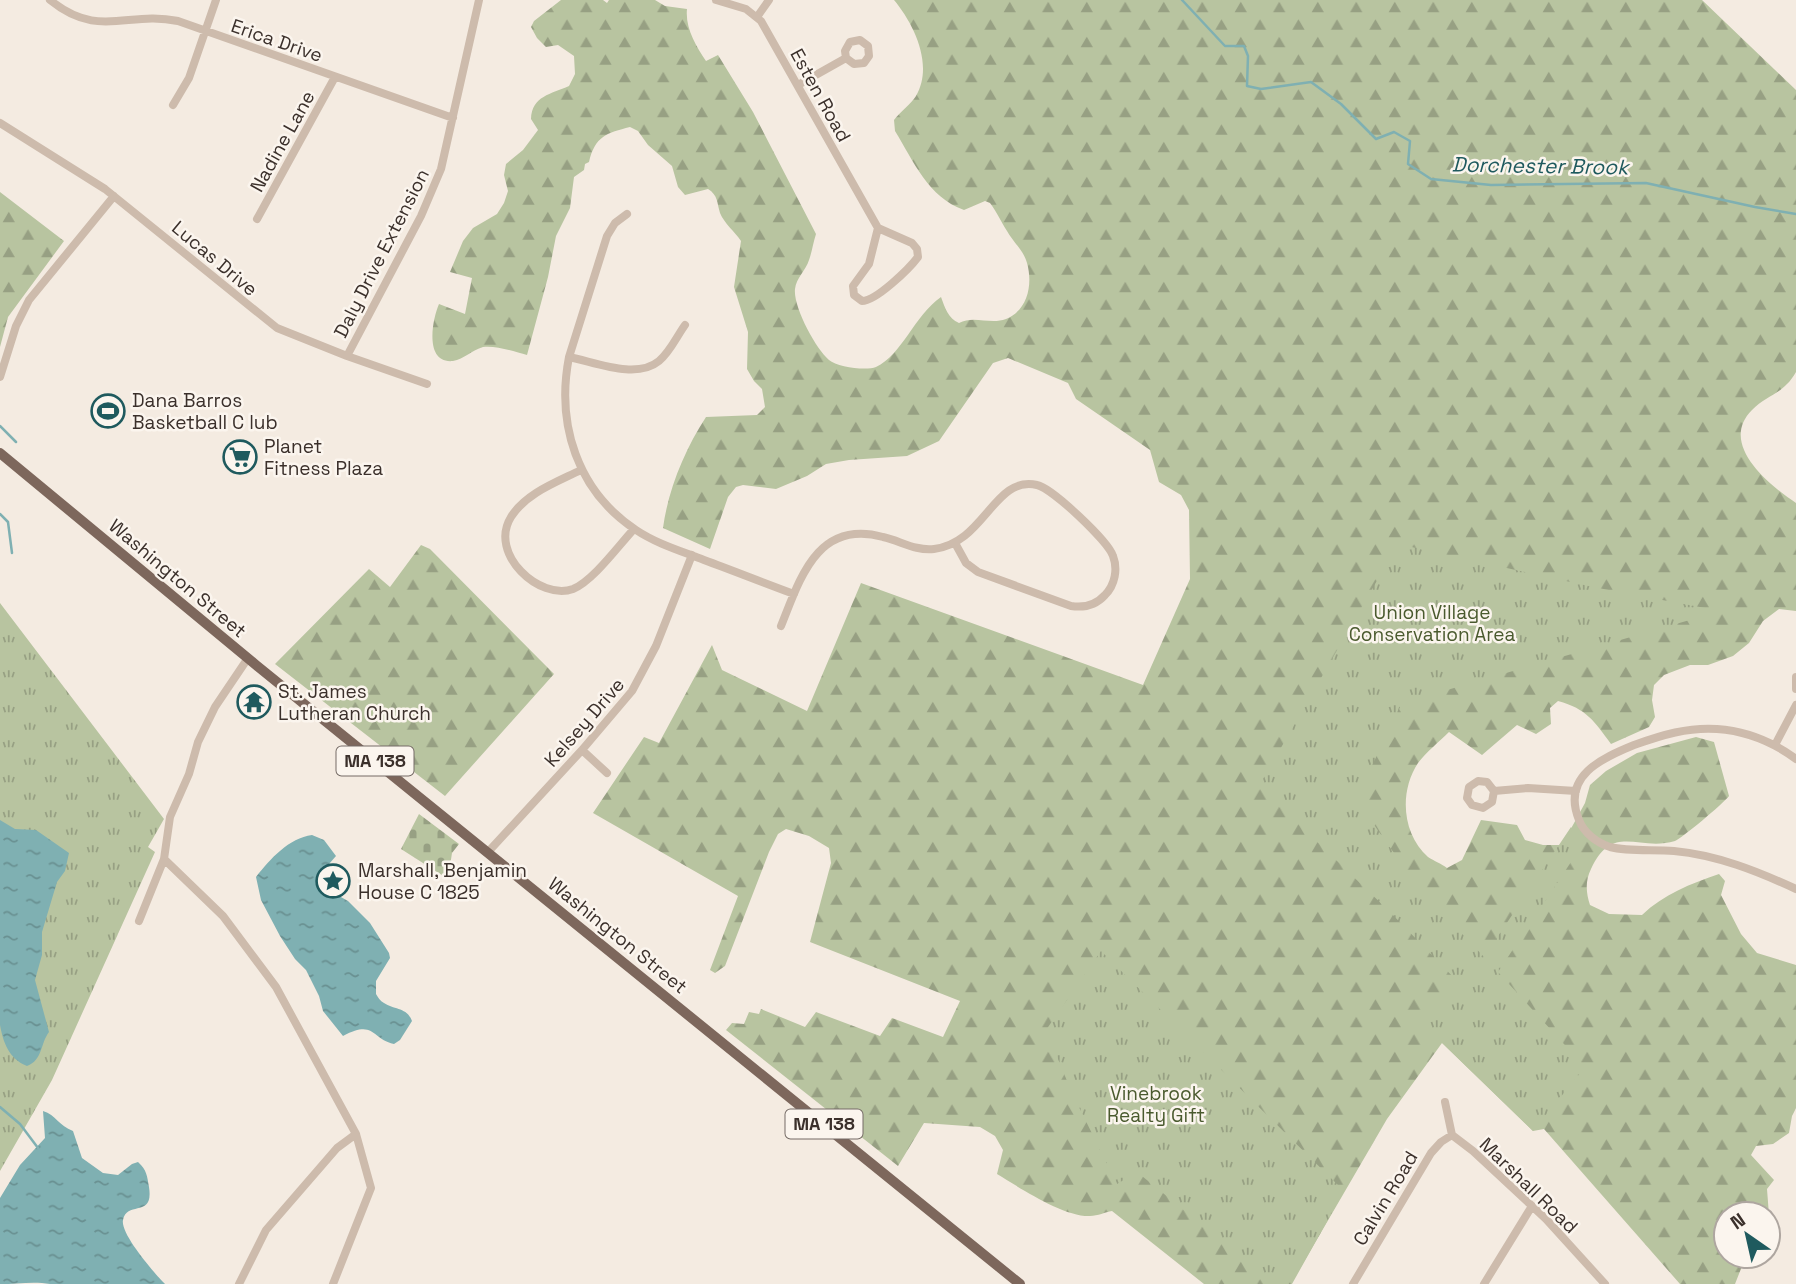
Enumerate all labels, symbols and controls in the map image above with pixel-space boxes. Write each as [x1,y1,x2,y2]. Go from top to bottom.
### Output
street label: Erica Drive [228,13,326,68]
street label: Esten Road [785,44,857,146]
street label: Nadine Lane [244,86,321,196]
water label: Dorchester Brook [1451,150,1631,181]
street label: Daly Drive Extension [328,165,435,342]
street label: Lucas Drive [167,215,263,302]
place label: Dana Barros Basketball C lub [132,388,278,435]
sports icon: Dana Barros Basketball C lub [89,392,127,430]
place label: Planet Fitness Plaza [264,434,383,481]
supermarket icon: Planet Fitness Plaza [221,438,259,476]
street label: Washington Street [104,513,252,643]
park label: Union Village Conservation Area [1349,600,1515,647]
street label: Kelsey Drive [539,672,630,772]
place label: St. James Lutheran Church [278,679,431,726]
temple icon: St. James Lutheran Church [235,683,273,721]
road number: MA 138 [336,746,414,776]
place label: Marshall, Benjamin House C 1825 [358,858,527,905]
place icon: Marshall, Benjamin House C 1825 [314,862,352,900]
street label: Washington Street [543,871,692,999]
park label: Vinebrook Realty Gift [1107,1081,1205,1128]
road number: MA 138 [786,1110,862,1139]
street label: Marshall Road [1474,1132,1583,1239]
street label: Calvin Road [1347,1146,1423,1250]
north arrow [1712,1200,1782,1270]
text: N [1726,1207,1750,1235]

